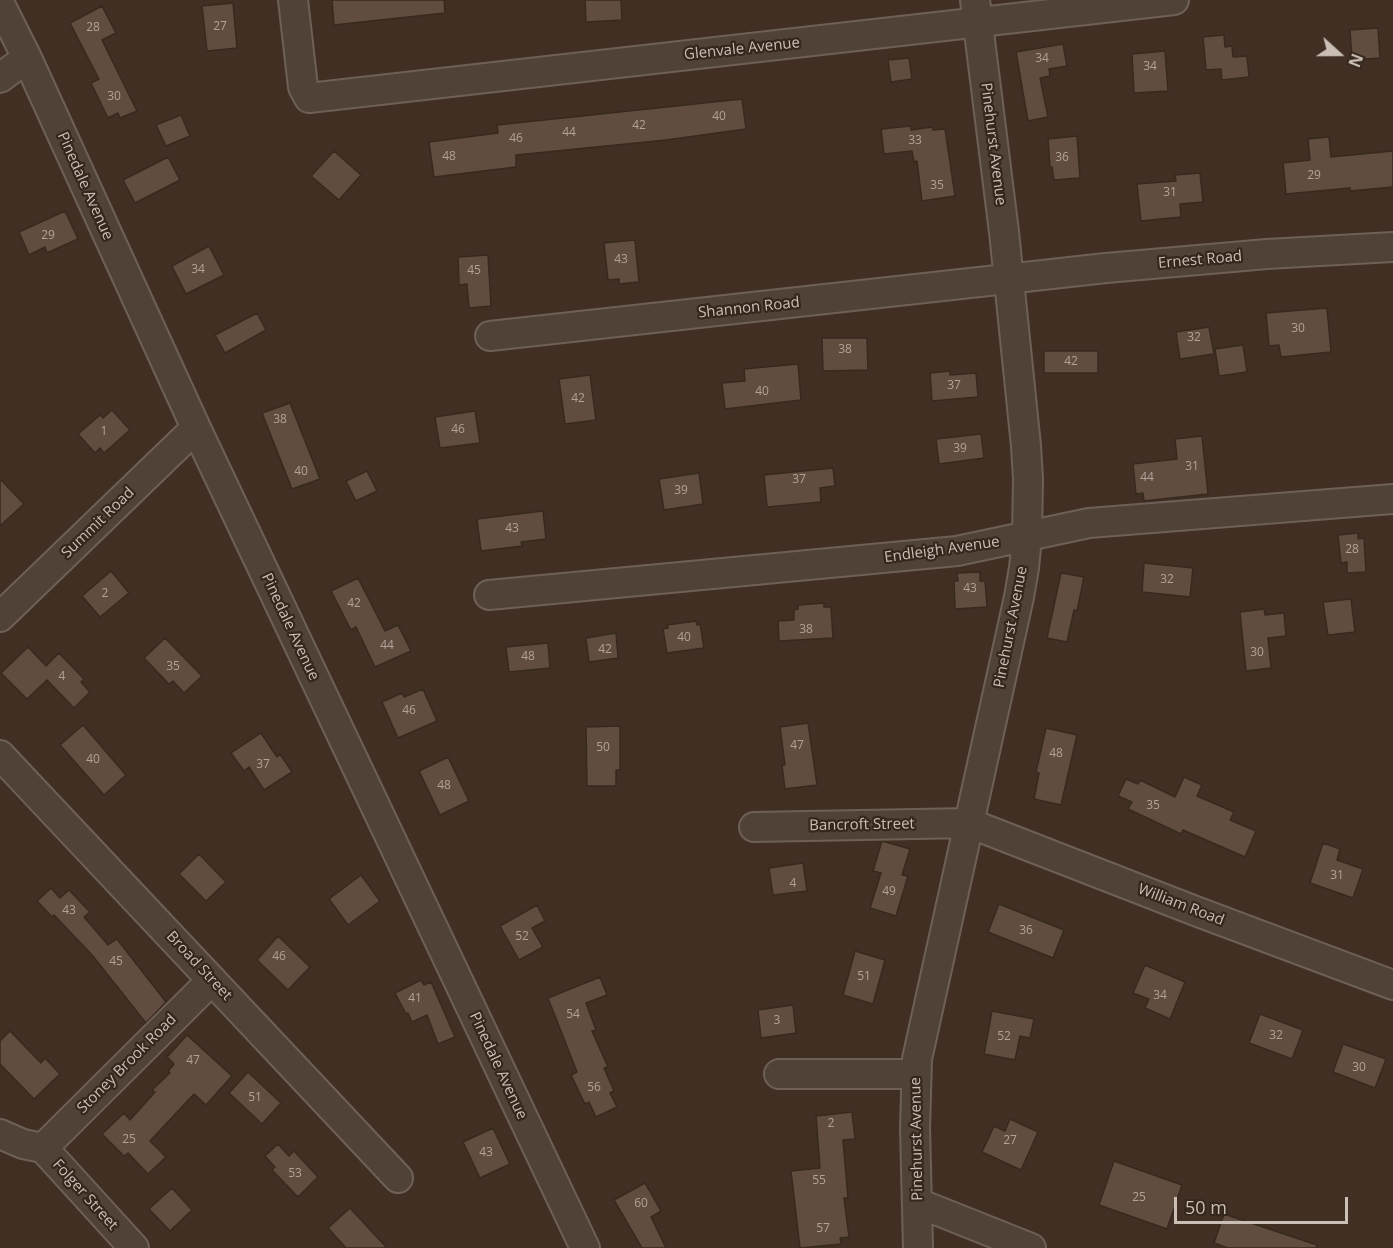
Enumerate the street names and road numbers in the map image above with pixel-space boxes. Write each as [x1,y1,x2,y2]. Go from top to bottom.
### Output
street label: Glenvale Avenue [683,34,801,64]
street label: Pinehurst Avenue [977,82,1009,206]
street label: Pinedale Avenue [53,129,117,243]
street label: Ernest Road [1157,247,1243,273]
street label: Shannon Road [697,294,801,322]
street label: Summit Road [58,484,138,562]
street label: Endleigh Avenue [883,533,1001,567]
street label: Pinehurst Avenue [990,565,1032,689]
street label: Pinedale Avenue [257,571,323,683]
street label: Bancroft Street [809,815,915,835]
street label: William Road [1135,880,1227,930]
street label: Broad Street [162,928,236,1004]
street label: Pinedale Avenue [465,1010,531,1122]
street label: Stoney Brook Road [74,1011,180,1117]
street label: Pinehurst Avenue [907,1077,927,1201]
street label: Folger Street [49,1156,121,1234]

